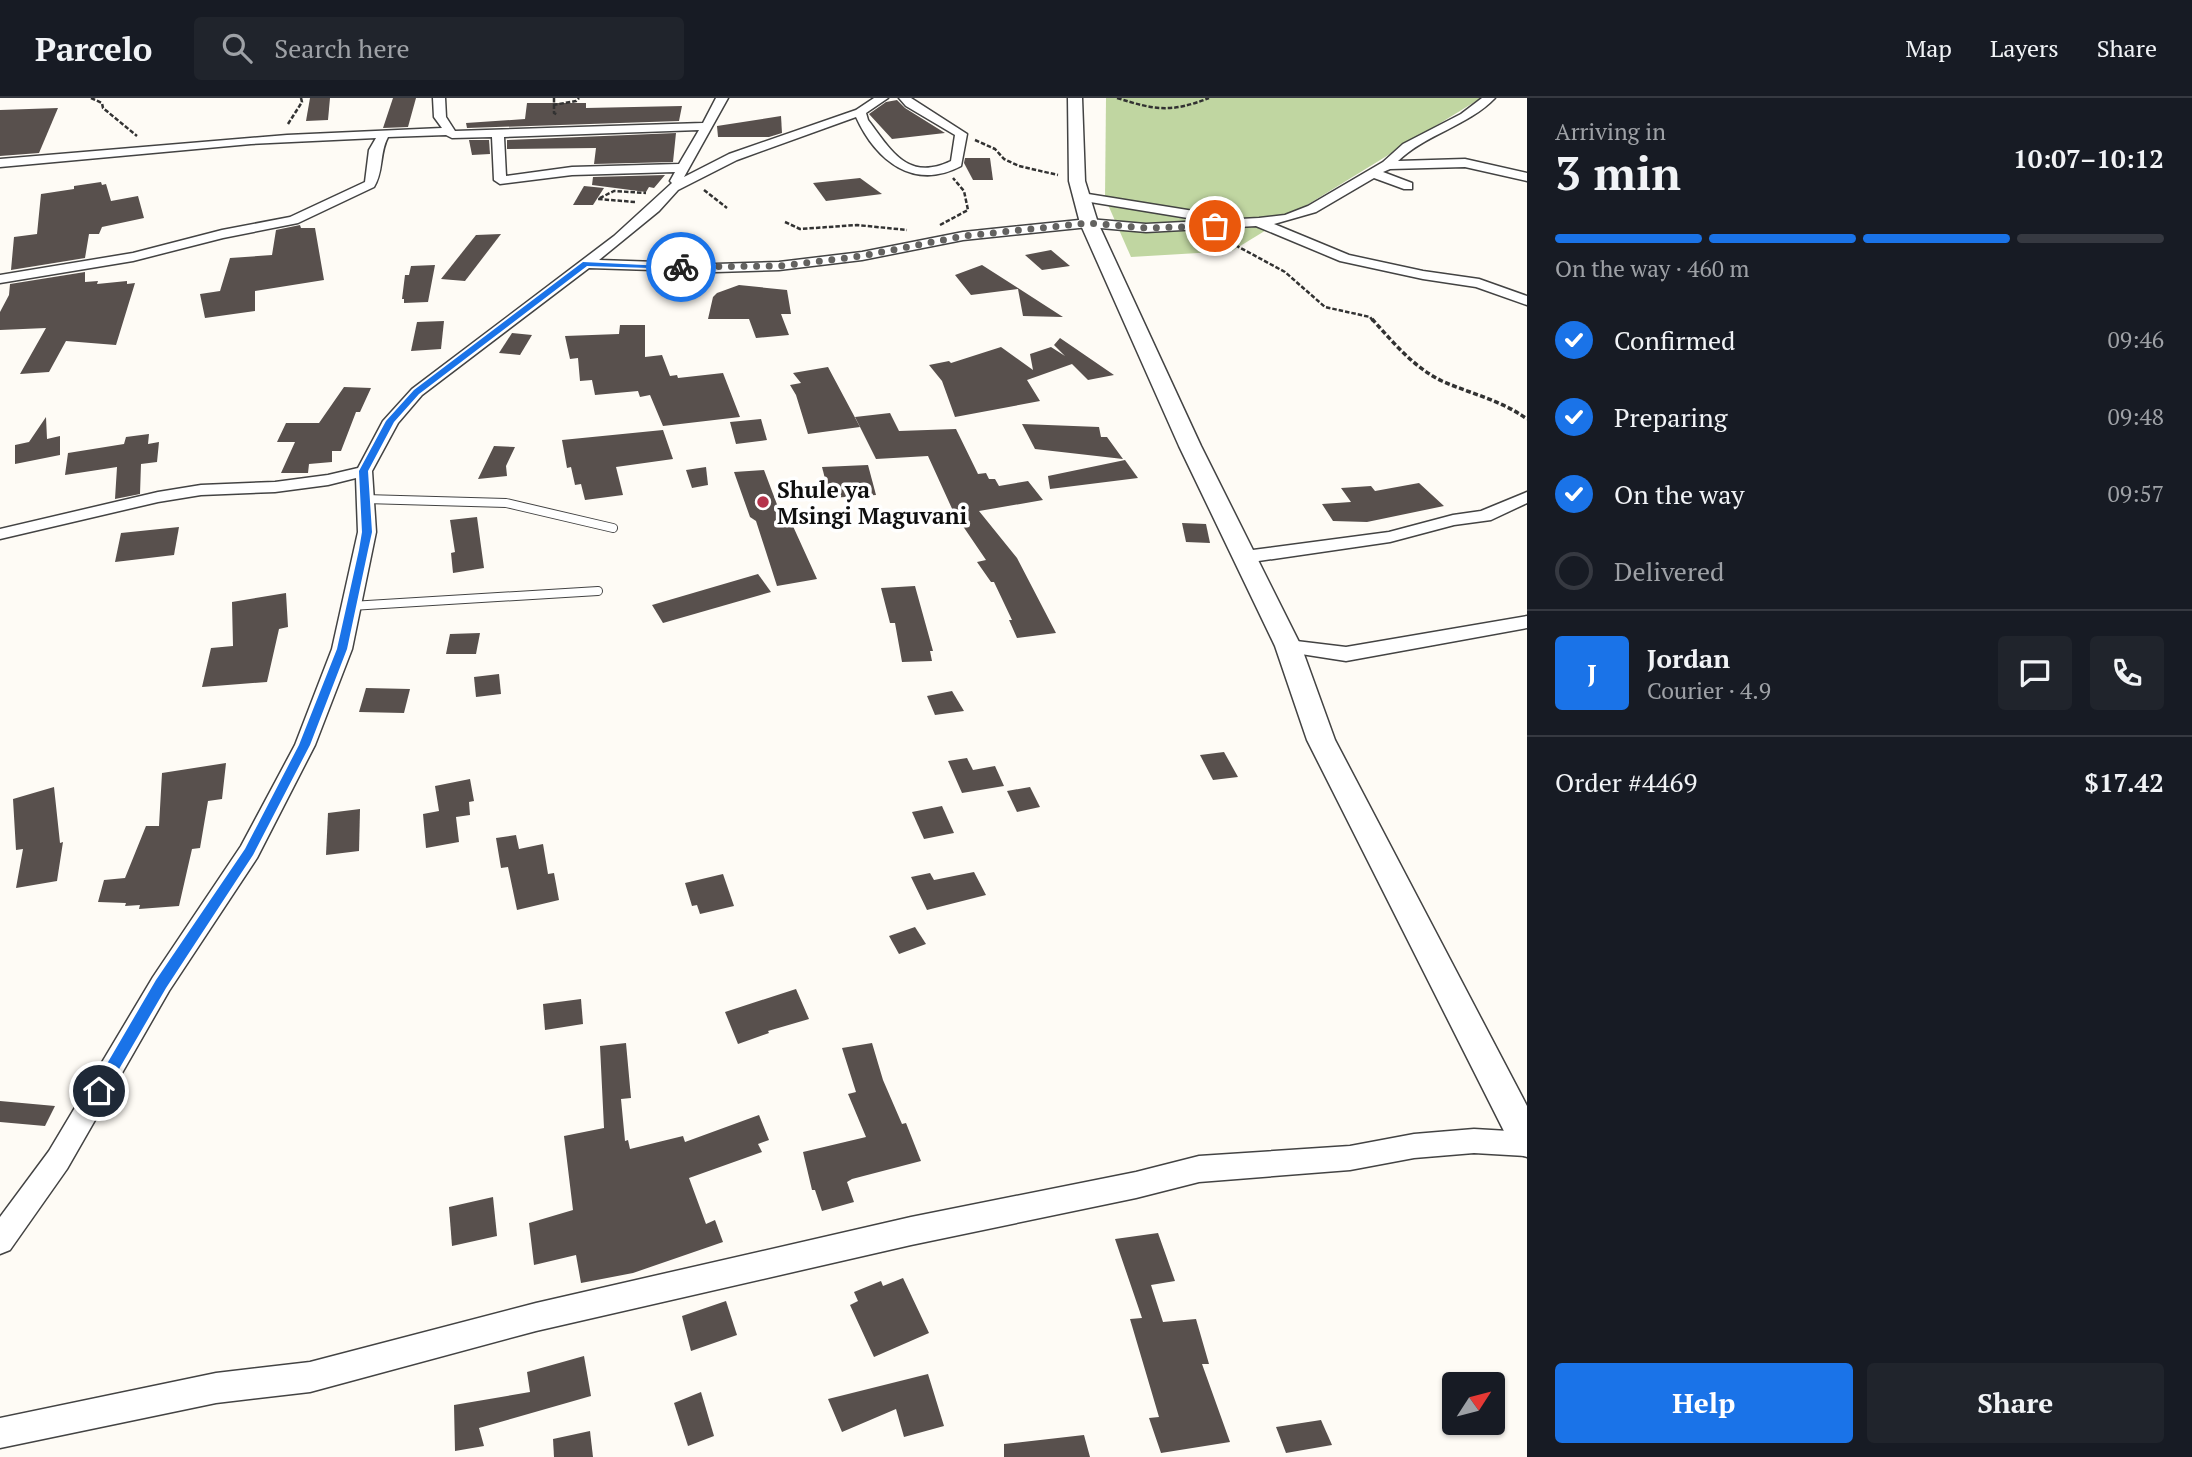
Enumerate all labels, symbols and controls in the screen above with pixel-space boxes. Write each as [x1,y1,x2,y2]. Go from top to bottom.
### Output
search box [194,17,684,80]
text: Parcelo [35,27,152,70]
icon: search [218,29,256,67]
text: Search here [274,31,410,65]
text: Map [1905,32,1952,64]
text: Layers [1990,32,2059,64]
text: Share [2097,32,2157,64]
text: Arriving in [1555,116,1666,147]
text: 10:07–10:12 [2013,141,2164,175]
text: 3 min [1555,142,1681,203]
pin [1185,196,1245,256]
icon: bag [1196,207,1234,245]
courier [646,232,716,302]
icon: bike [662,248,700,286]
text: On the way · 460 m [1555,253,1749,284]
icon: check [1555,321,1593,359]
text: Confirmed [1614,323,1735,357]
text: 09:46 [2107,324,2164,355]
icon: check [1555,398,1593,436]
text: Preparing [1614,400,1727,434]
text: 09:48 [2107,401,2164,432]
place label: Shule ya Msingi Maguvani [777,474,968,531]
icon: check [1555,475,1593,513]
text: On the way [1614,477,1745,511]
text: 09:57 [2107,478,2164,509]
marker: Shule ya Msingi Maguvani [755,494,771,510]
text: Delivered [1614,554,1724,588]
button: chat [1998,636,2072,710]
button: phone [2090,636,2164,710]
text: Jordan [1647,641,1730,675]
text: J [1587,656,1597,690]
text: Courier · 4.9 [1647,675,1771,706]
text: Order #4469 [1555,765,1697,799]
text: $17.42 [2084,765,2164,799]
pin [69,1061,129,1121]
icon: home [80,1072,118,1110]
button: Help [1555,1363,1853,1443]
button: Share [1867,1363,2164,1443]
north arrow [1442,1372,1505,1435]
map controls [1442,1372,1505,1435]

